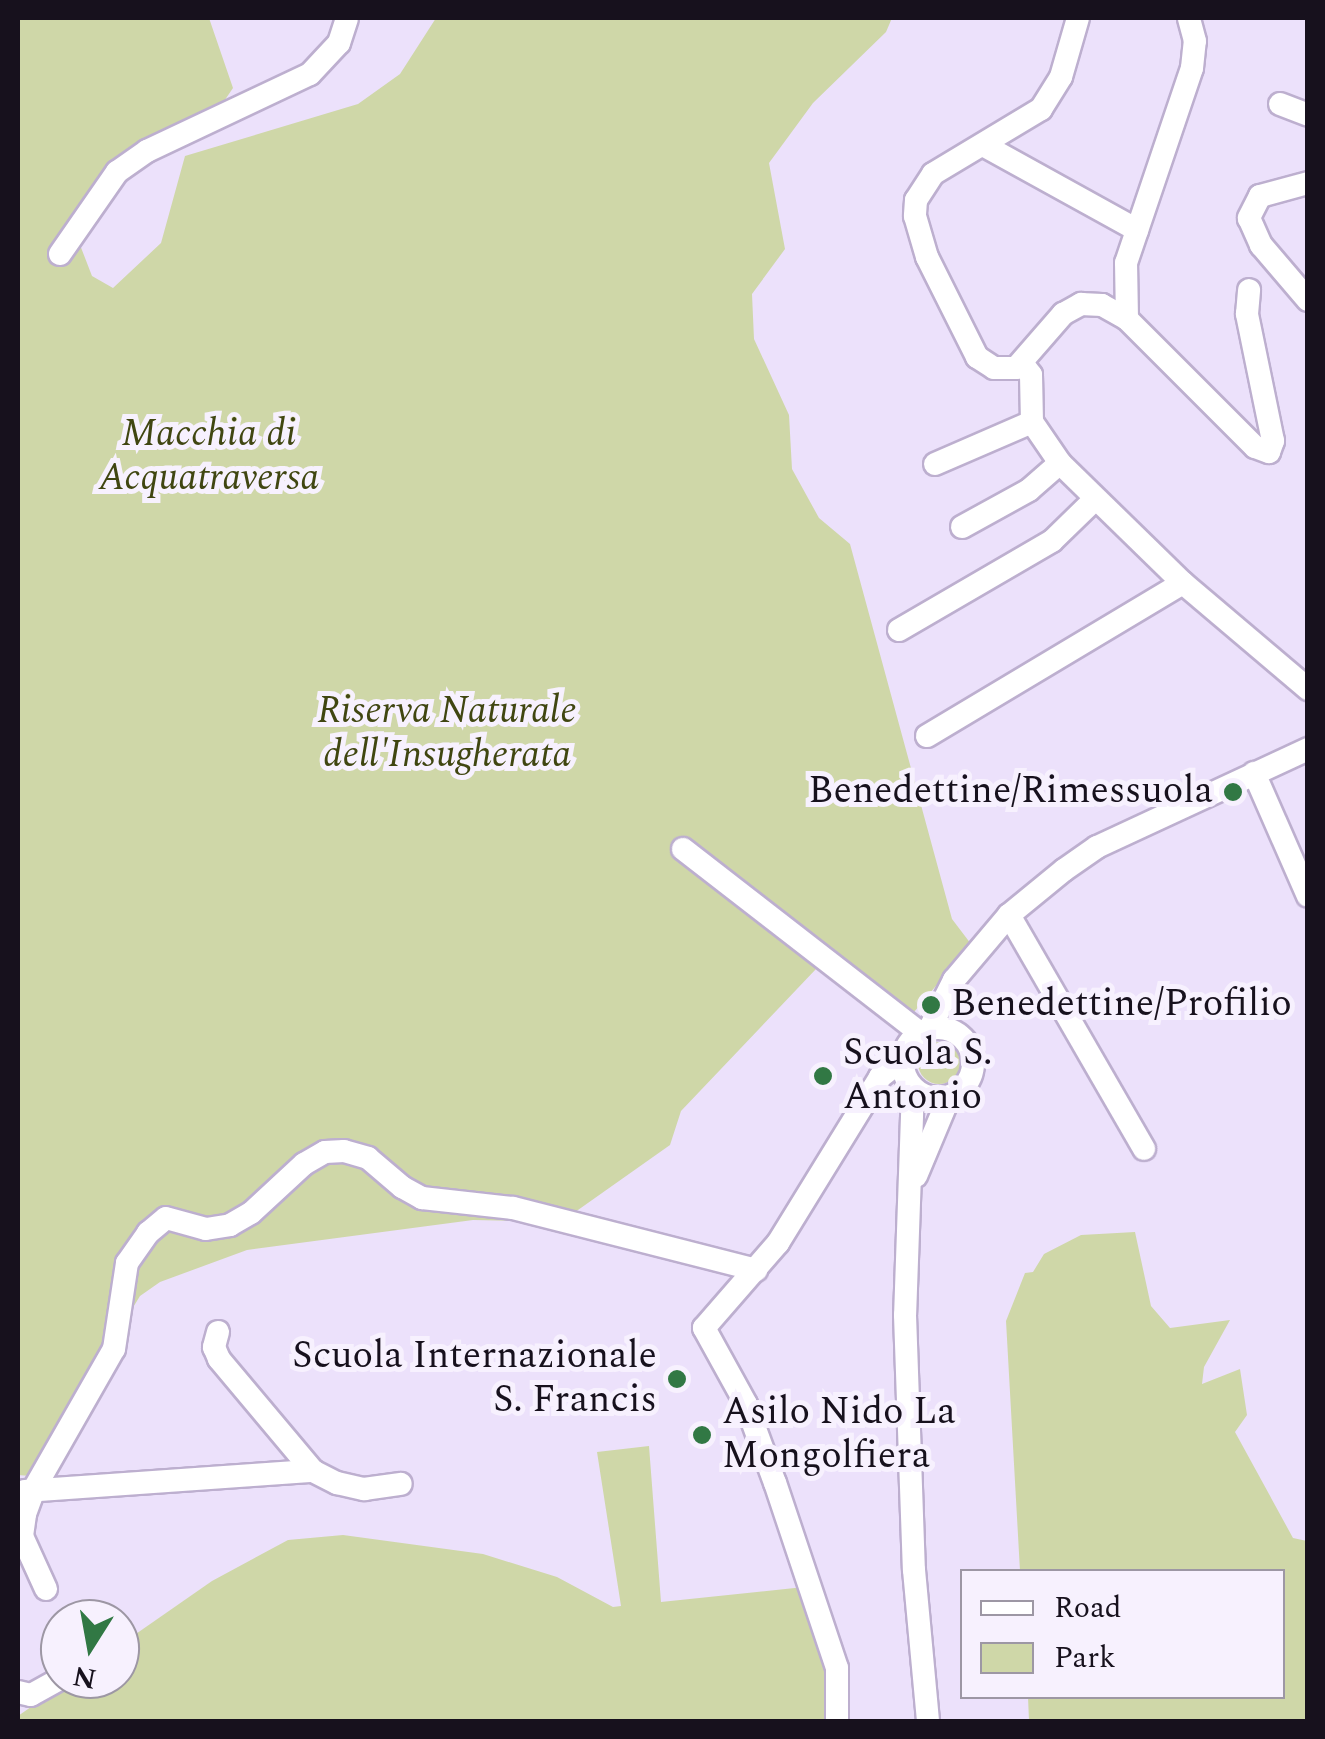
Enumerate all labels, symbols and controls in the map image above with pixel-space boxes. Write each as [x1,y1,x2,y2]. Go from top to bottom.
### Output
park label: Macchia di Acquatraversa [99,412,319,502]
park label: Riserva Naturale dell'Insugherata [317,689,577,778]
place label: Benedettine/Rimessuola [808,769,1213,815]
marker: Benedettine/Rimessuola [1222,781,1244,803]
place label: Benedettine/Profilio [951,982,1292,1028]
marker: Benedettine/Profilio [920,994,942,1016]
place label: Scuola S. Antonio [843,1031,993,1120]
marker: Scuola S. Antonio [812,1065,834,1087]
place label: Scuola Internazionale S. Francis [292,1334,657,1424]
marker: Scuola Internazionale S. Francis [666,1368,688,1390]
place label: Asilo Nido La Mongolfiera [722,1390,956,1480]
marker: Asilo Nido La Mongolfiera [691,1424,713,1446]
legend [960,1569,1285,1699]
text: Road [1054,1585,1122,1631]
north arrow [40,1599,140,1699]
text: Park [1054,1635,1116,1681]
text: N [69,1654,100,1700]

